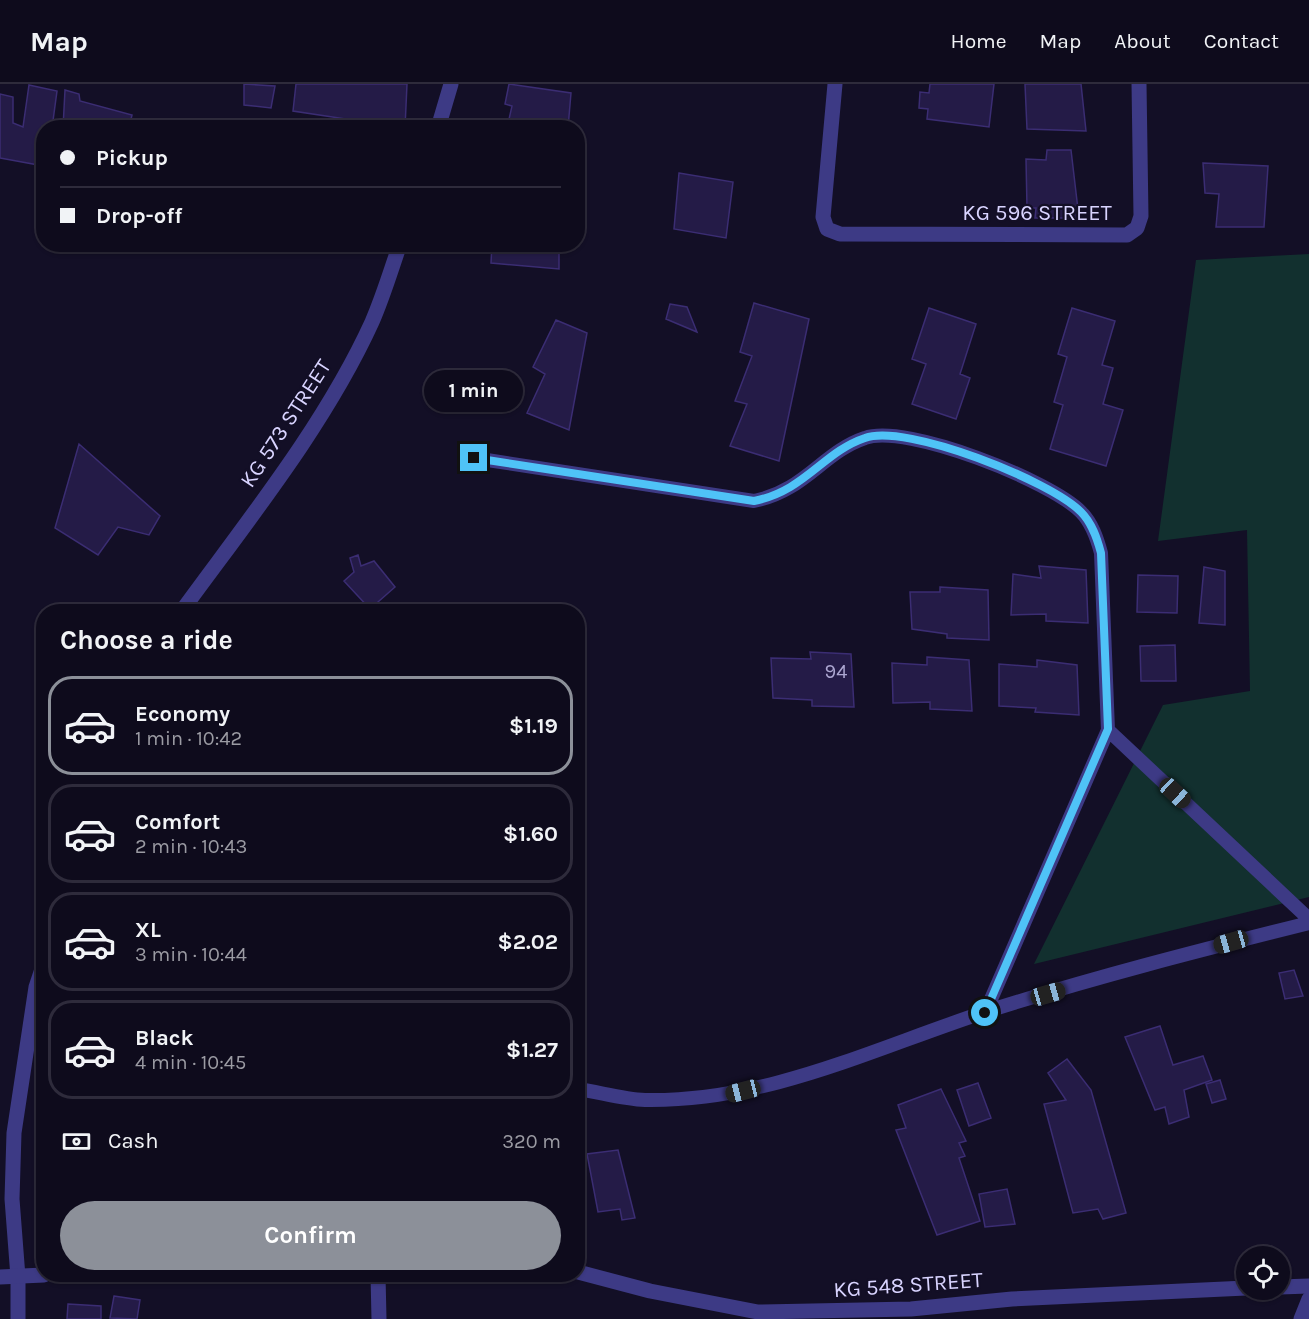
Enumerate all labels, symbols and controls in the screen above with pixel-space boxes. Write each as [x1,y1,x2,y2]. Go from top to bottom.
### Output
text: Map [30,25,88,58]
text: Home [951,29,1007,53]
text: Map [1040,29,1081,53]
text: About [1114,29,1171,53]
text: Contact [1204,29,1279,53]
text: Pickup [96,145,168,171]
street label: KG 596 STREET [962,200,1112,226]
text: Drop-off [96,203,182,229]
street label: KG 573 STREET [235,355,337,492]
callout: 1 min [424,371,524,413]
text: 1 min [448,379,499,402]
route end [460,444,487,471]
text: Choose a ride [60,624,233,656]
house number: 94 [825,660,847,683]
icon: car [63,699,117,753]
text: Economy [135,701,230,727]
text: $1.19 [509,713,558,739]
text: 1 min · 10:42 [135,727,242,750]
car [1156,774,1194,812]
icon: car [63,807,117,861]
text: Comfort [135,809,220,835]
text: $1.60 [503,821,558,847]
text: 2 min · 10:43 [135,835,247,858]
icon: car [63,915,117,969]
text: XL [135,917,161,943]
car [1211,928,1251,956]
text: $2.02 [498,929,558,955]
text: 3 min · 10:44 [135,943,247,966]
car [1028,980,1068,1008]
route start [971,999,998,1026]
icon: car [63,1023,117,1077]
text: Black [135,1025,194,1051]
text: $1.27 [506,1037,558,1063]
text: 4 min · 10:45 [135,1051,246,1074]
car [723,1078,763,1104]
icon: cash [60,1125,93,1158]
text: Cash [108,1128,158,1154]
text: 320 m [502,1130,561,1153]
button: Confirm [60,1201,561,1270]
map controls [1236,1246,1290,1300]
button: locate [1236,1246,1290,1300]
street label: KG 548 STREET [832,1267,984,1303]

